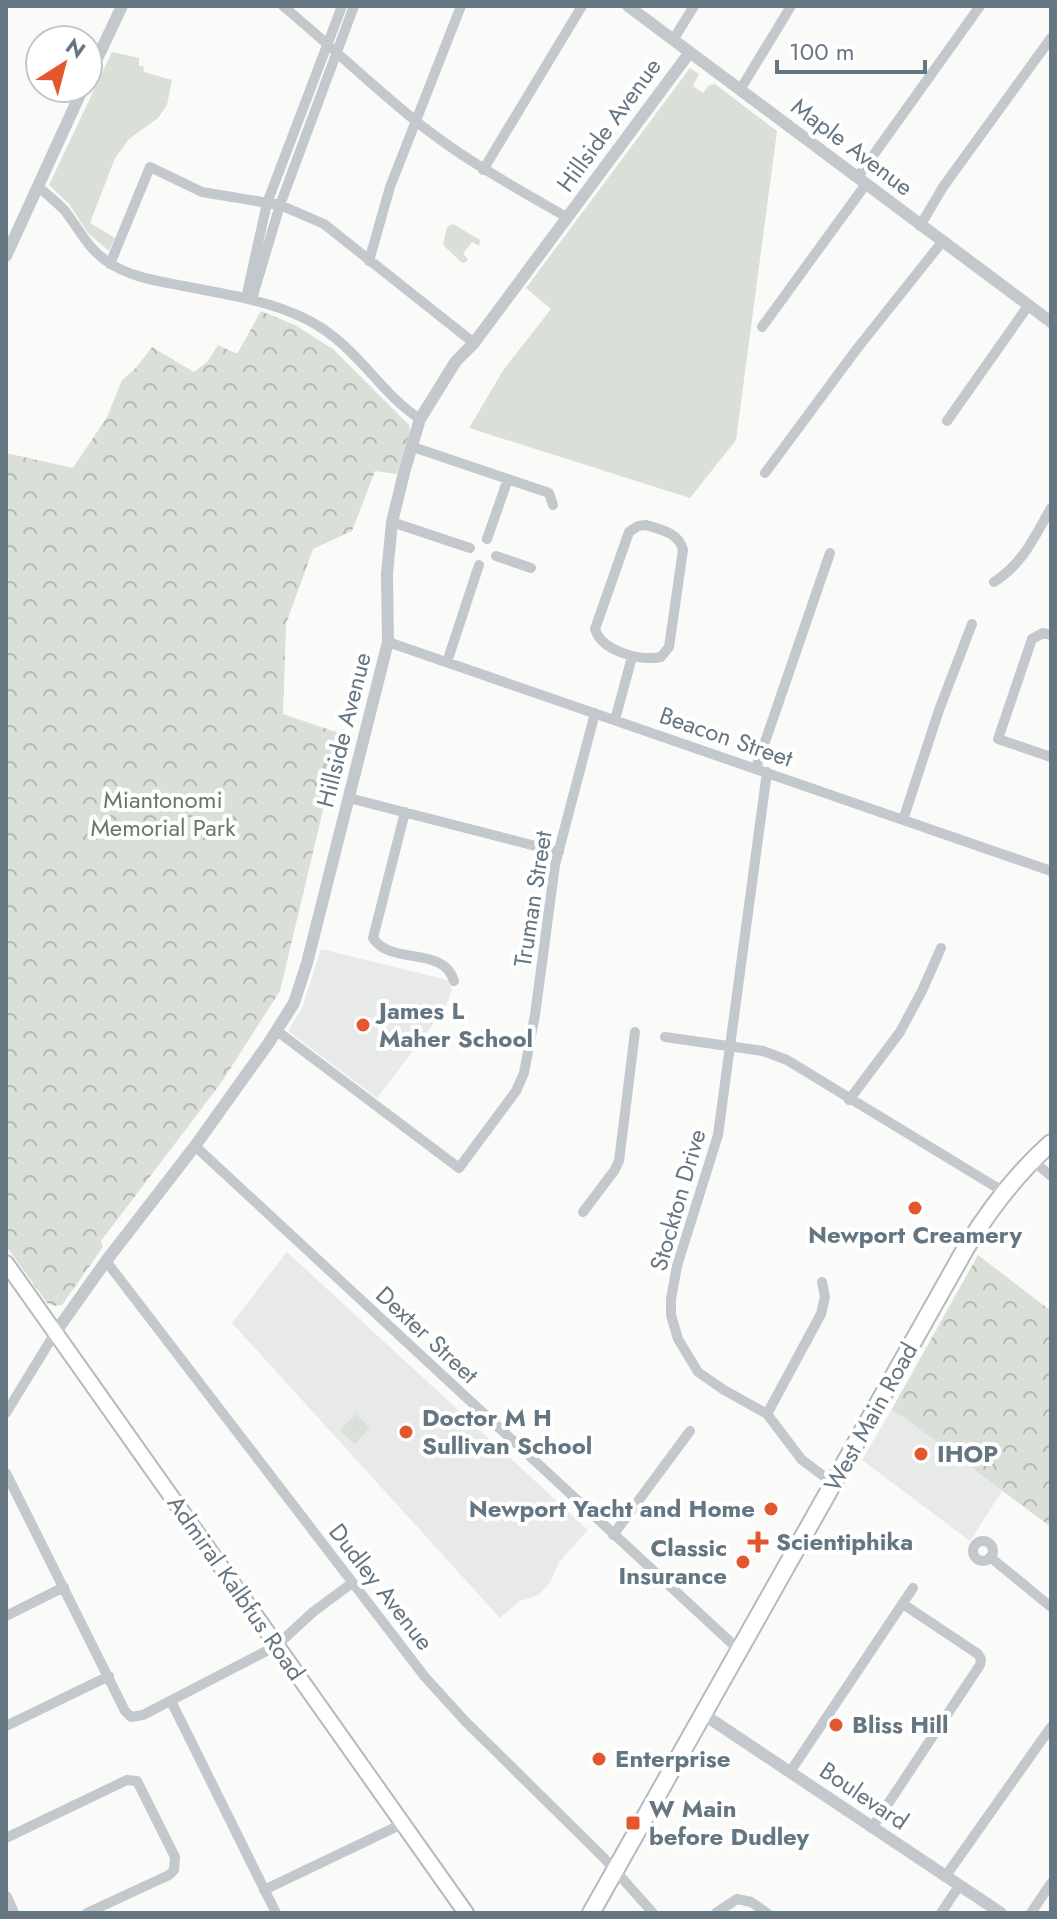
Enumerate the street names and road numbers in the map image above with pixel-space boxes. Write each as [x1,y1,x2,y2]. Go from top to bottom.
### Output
street label: Hillside Avenue [548,50,669,199]
street label: Maple Avenue [784,89,921,204]
street label: Hillside Avenue [307,649,380,811]
street label: Beacon Street [655,697,798,776]
street label: Truman Street [504,828,561,970]
street label: Stockton Drive [641,1125,714,1275]
street label: Dexter Street [368,1278,487,1392]
street label: West Main Road [815,1336,926,1498]
street label: Admiral Kalbfus Road [159,1488,314,1688]
street label: Dudley Avenue [321,1516,442,1658]
street label: Boulevard [813,1753,916,1838]

